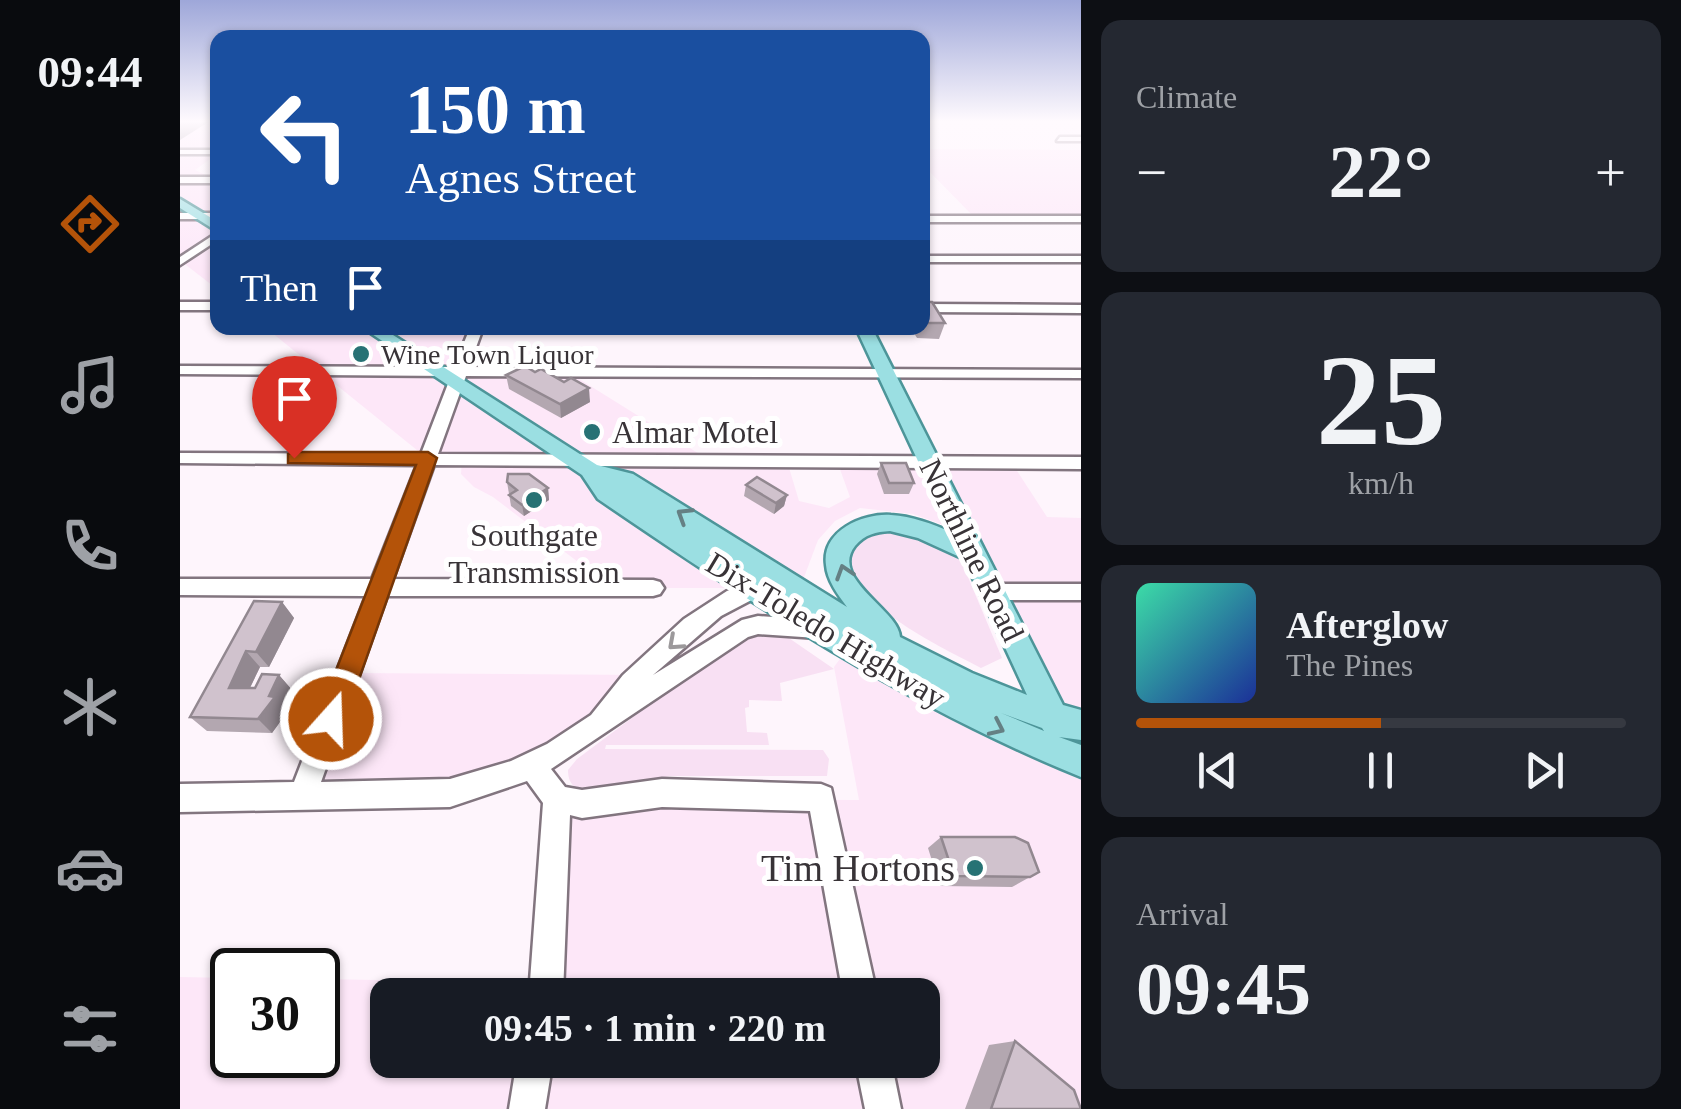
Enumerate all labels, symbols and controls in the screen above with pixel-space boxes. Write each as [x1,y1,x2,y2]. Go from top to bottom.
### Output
text: 09:44 [38,47,143,97]
icon: left [240,70,370,200]
text: 150 m [405,71,586,148]
text: Climate [1136,79,1237,115]
text: 22° [1329,130,1434,213]
text: − [1136,142,1167,203]
text: + [1595,142,1626,203]
text: Agnes Street [405,153,636,203]
icon: directions [55,189,125,259]
icon: arrive [338,260,393,315]
text: Then [240,267,318,309]
text: 25 [1316,328,1446,472]
place label: Wine Town Liquor [381,339,594,370]
marker: Wine Town Liquor [350,343,372,365]
icon: music [55,350,125,420]
pin [252,356,337,459]
icon: arrive [267,371,322,426]
place label: Almar Motel [612,414,778,450]
marker: Almar Motel [581,421,603,443]
street label: Northline Road [912,453,1032,647]
text: km/h [1348,465,1414,501]
marker: Southgate Transmission [523,489,545,511]
one-way arrow [677,508,695,527]
icon: phone [55,511,125,581]
place label: Southgate Transmission [448,517,620,590]
street label: Dix-Toledo Highway [700,544,952,716]
one-way arrow [835,564,855,582]
text: Afterglow [1286,604,1448,646]
one-way arrow [668,631,687,649]
text: The Pines [1286,647,1413,683]
position arrow [279,667,383,771]
icon: climate [55,672,125,742]
one-way arrow [987,715,1005,735]
icon: previous [1190,743,1245,798]
icon: pause [1353,743,1408,798]
icon: next [1517,743,1572,798]
icon: car [55,833,125,903]
place label: Tim Hortons [761,847,955,889]
marker: Tim Hortons [964,857,986,879]
text: Arrival [1136,896,1228,932]
text: 09:45 [1136,947,1311,1030]
speed limit sign: 30 [210,948,340,1078]
icon: filters [55,994,125,1064]
text: 09:45 · 1 min · 220 m [484,1007,826,1049]

